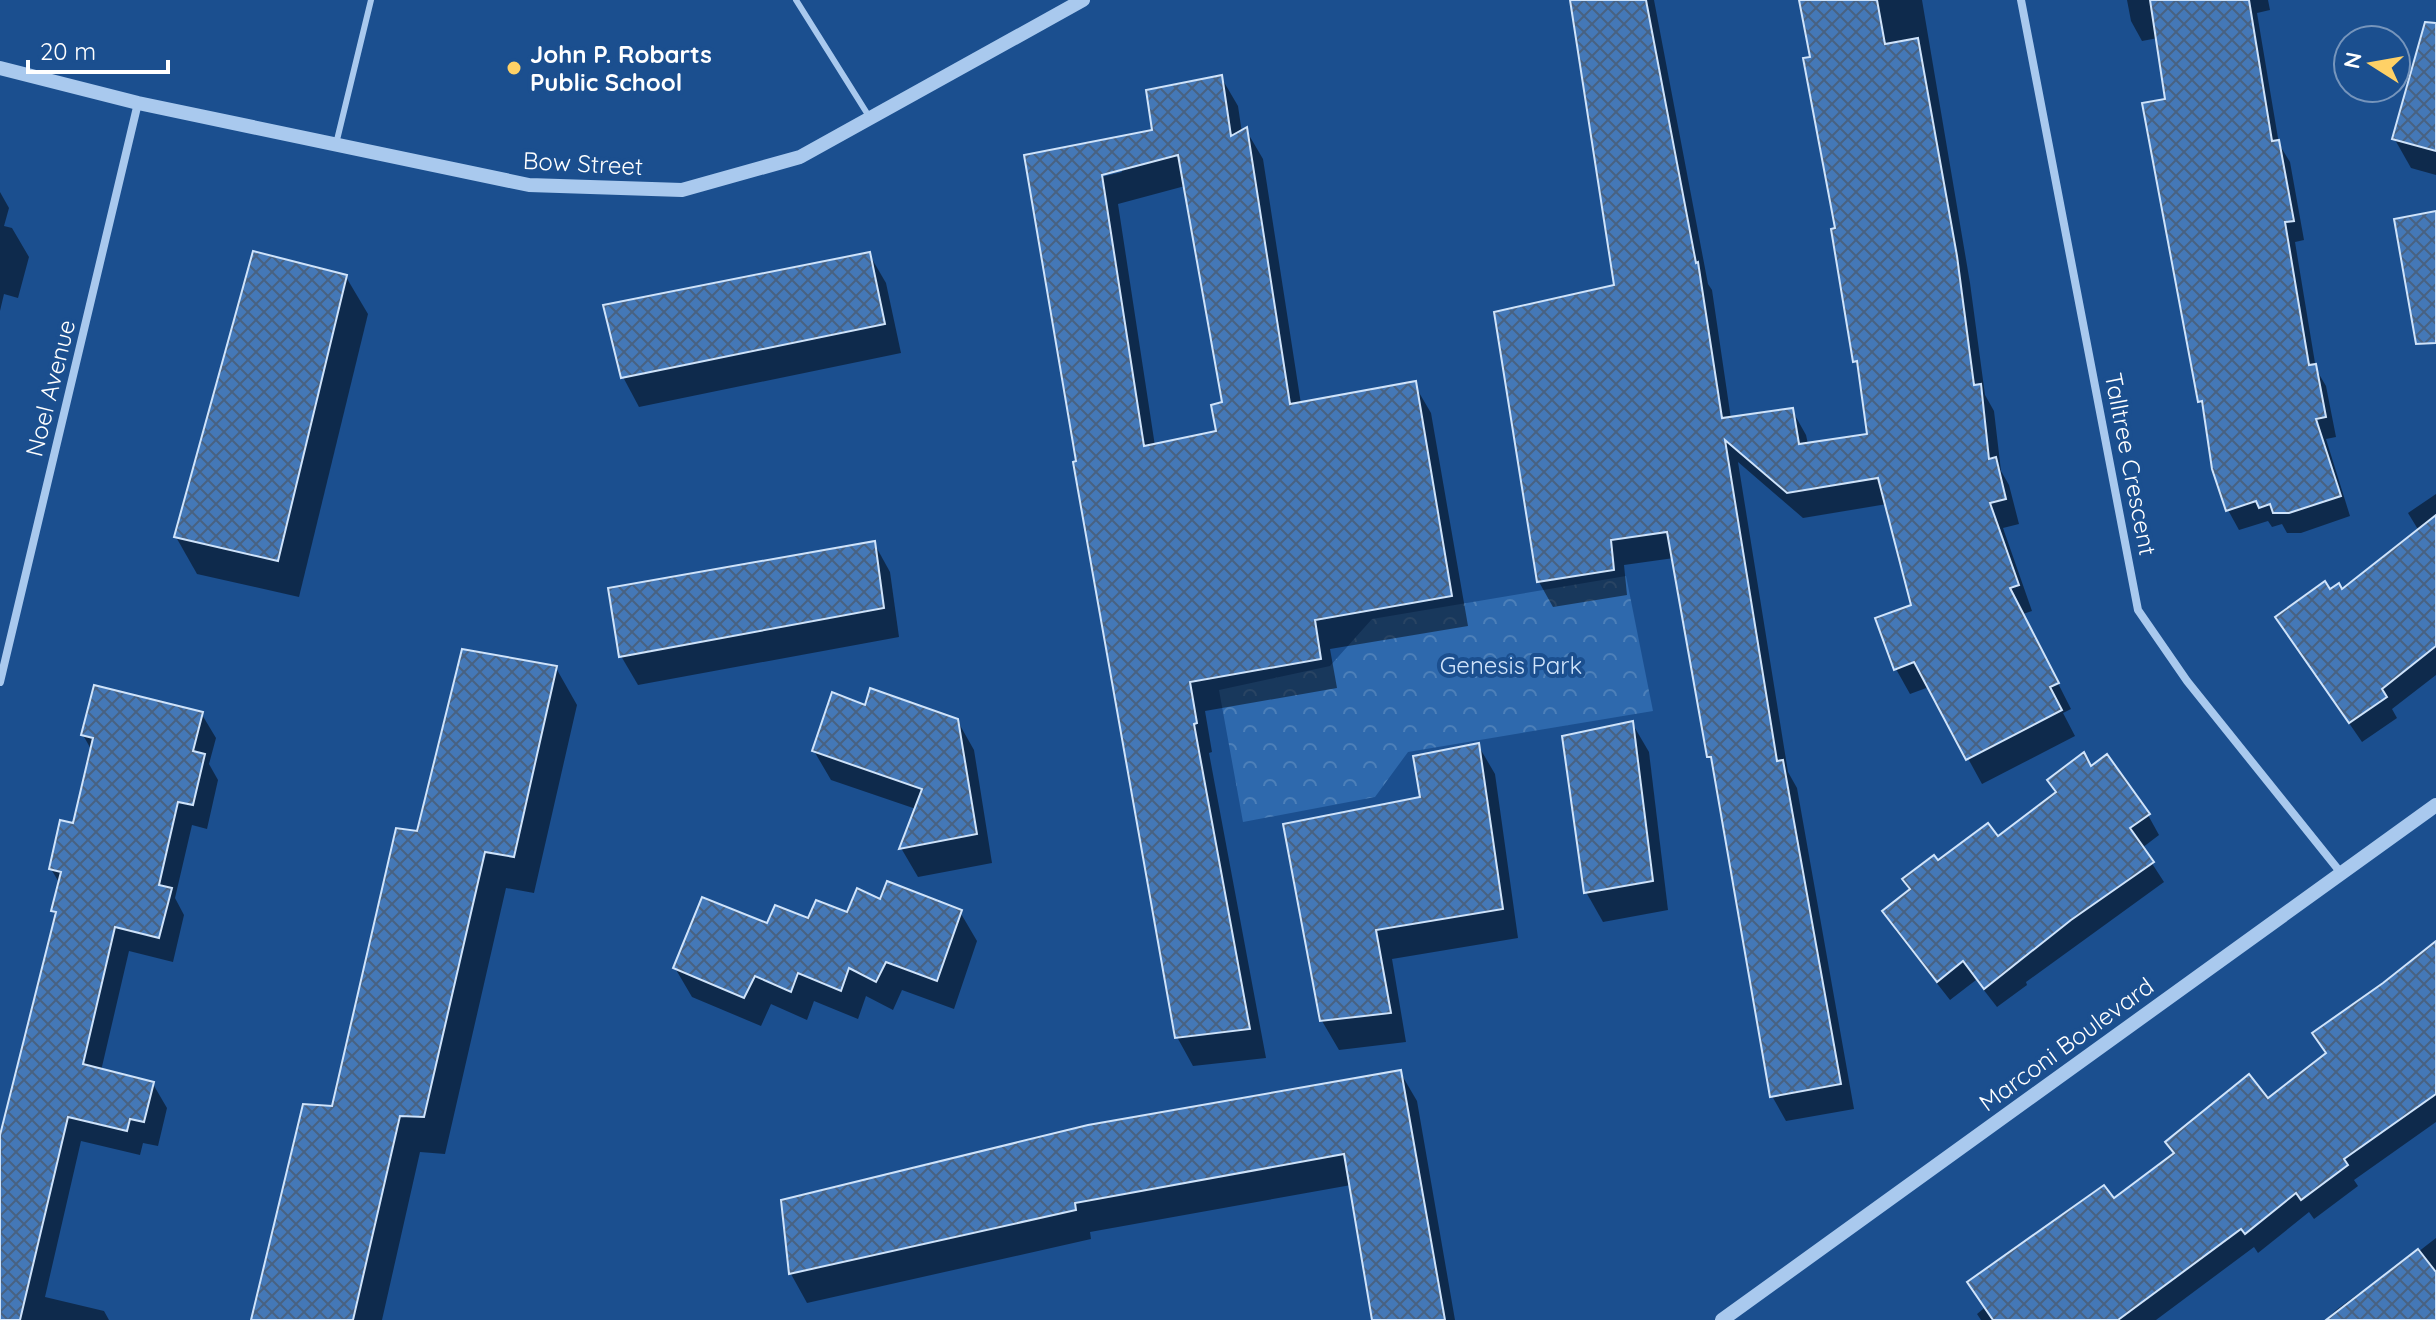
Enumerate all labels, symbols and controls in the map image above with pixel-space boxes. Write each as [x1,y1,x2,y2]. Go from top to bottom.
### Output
scale bar [28,24,168,74]
north arrow [2332,24,2412,104]
text: 20 m [40,36,96,66]
place label: John P. Robarts Public School [530,39,712,97]
text: N [2337,50,2368,71]
marker: John P. Robarts Public School [505,59,523,77]
street label: Bow Street [522,145,644,181]
street label: Noel Avenue [19,317,81,459]
street label: Talltree Crescent [2099,370,2163,558]
park label: Genesis Park [1440,650,1582,680]
street label: Marconi Boulevard [1973,971,2159,1117]

